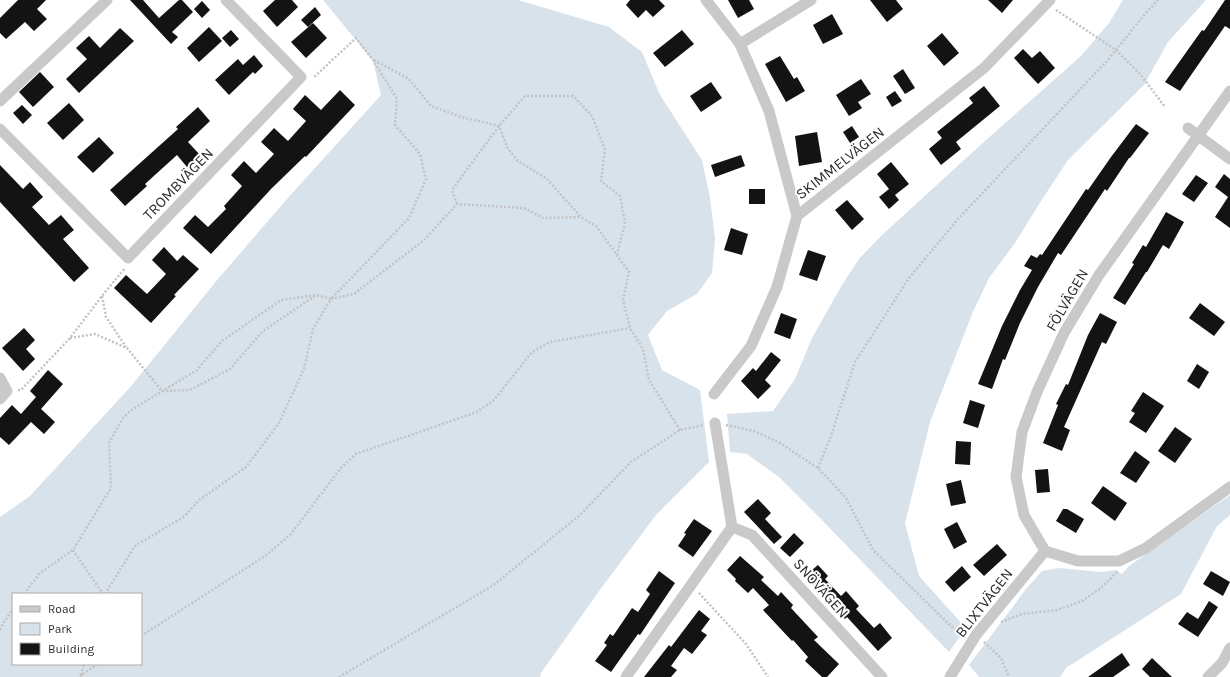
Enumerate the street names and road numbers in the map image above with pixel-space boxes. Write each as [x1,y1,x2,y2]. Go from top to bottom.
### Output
street label: SKIMMELVÄGEN [792,123,888,203]
street label: TROMBVÄGEN [139,144,217,224]
street label: FÖLVÄGEN [1042,266,1092,334]
street label: SNÖVÄGEN [790,555,852,621]
street label: BLIXTVÄGEN [951,565,1017,641]

